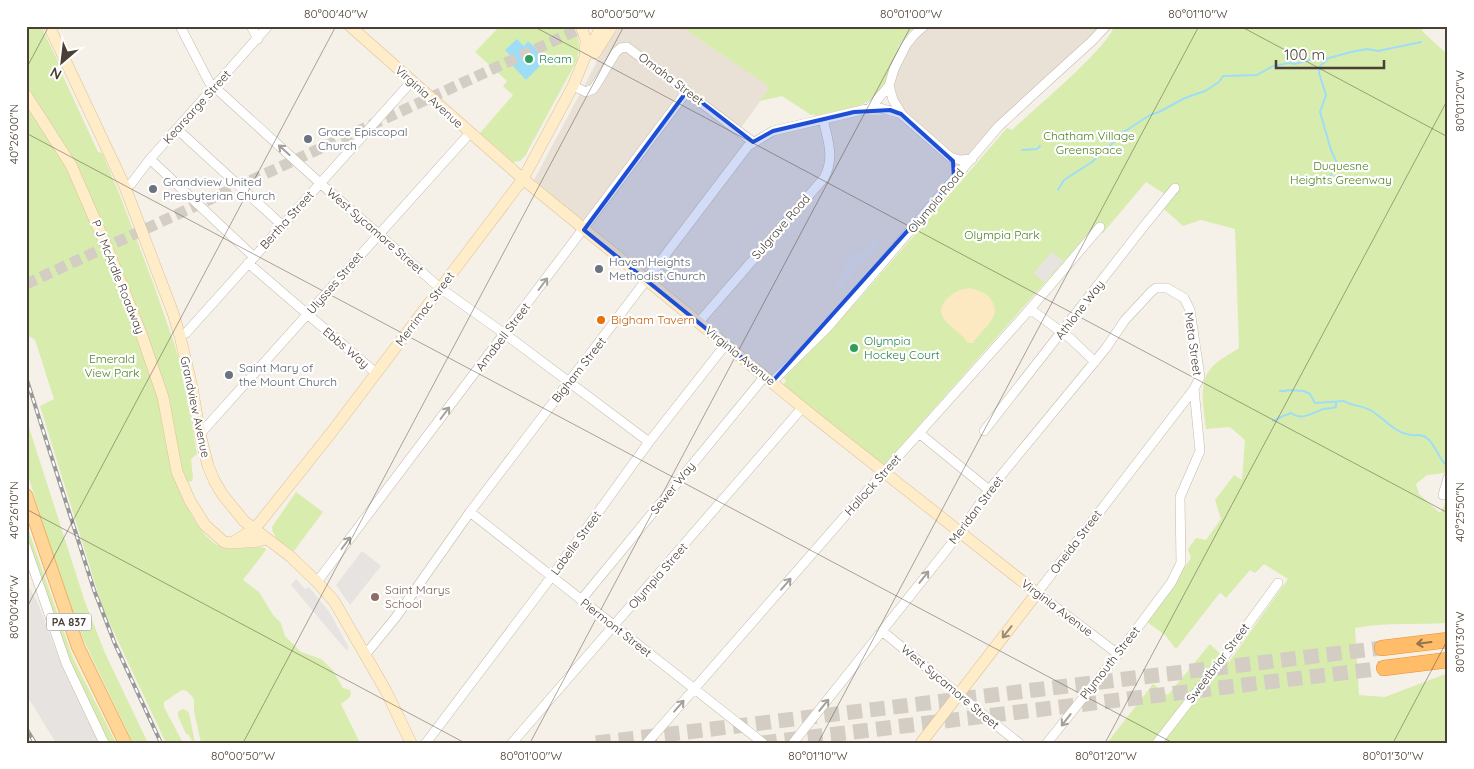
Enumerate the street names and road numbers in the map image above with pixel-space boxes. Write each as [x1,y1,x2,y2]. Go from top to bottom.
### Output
street label: Omaha Street [636,49,707,108]
street label: Virginia Avenue [392,62,467,131]
street label: Kearsarge Street [160,67,234,147]
street label: Olympia Road [904,165,967,236]
street label: West Sycamore Street [324,184,427,277]
street label: Bertha Street [256,187,317,252]
street label: Sulgrave Road [748,191,813,262]
street label: P J McArdle Roadway [89,218,148,336]
street label: Ulysses Street [304,248,366,317]
street label: Merrimac Street [392,269,457,349]
street label: Athlone Way [1052,277,1107,342]
street label: Amabell Street [472,300,533,374]
street label: Meta Street [1182,311,1205,377]
street label: Virginia Avenue [702,323,779,389]
street label: Ebbs Way [320,324,373,371]
street label: Bigham Street [548,334,609,405]
street label: Grandview Avenue [177,355,214,459]
street label: Hallock Street [841,451,904,518]
street label: Sewer Way [647,459,698,517]
street label: Meridan Street [945,473,1006,547]
street label: Oneida Street [1047,507,1104,577]
street label: Labelle Street [547,508,604,578]
street label: Olympia Street [625,540,690,612]
street label: Virginia Avenue [1018,576,1096,640]
street label: Piermont Street [578,595,655,660]
road number: PA 837 [46,614,92,630]
street label: Sweetbriar Street [1183,620,1252,705]
street label: Plymouth Street [1076,623,1143,702]
street label: West Sycamore Street [898,641,1002,732]

